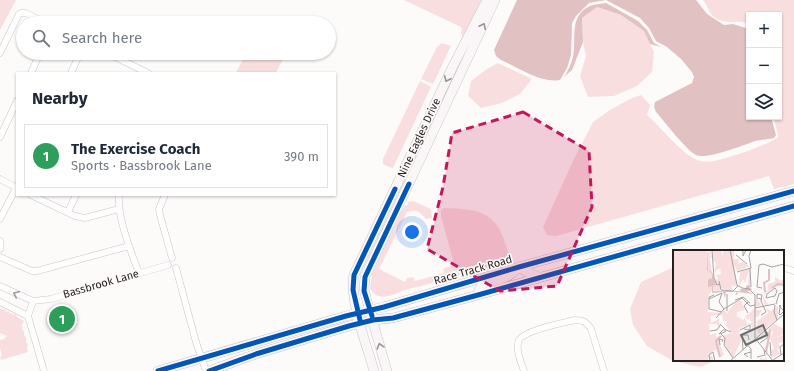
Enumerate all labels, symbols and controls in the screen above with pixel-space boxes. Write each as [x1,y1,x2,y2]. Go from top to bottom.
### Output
map controls [746,12,782,120]
button: + [746,12,782,48]
search box [16,16,336,60]
one-way arrow [478,22,486,30]
icon: search [30,27,52,49]
text: Search here [62,29,142,47]
button: − [746,48,782,84]
one-way arrow [444,74,452,82]
button: layers [746,84,782,120]
text: Nearby [32,88,87,109]
street label: Nine Eagles Drive [395,96,443,180]
text: The Exercise Coach [71,140,200,158]
text: 1 [43,149,49,164]
text: 390 m [284,149,319,164]
text: Sports · Bassbrook Lane [71,158,212,173]
your location [402,222,422,242]
inset map [673,250,784,361]
street label: Race Track Road [432,253,514,287]
street label: Bassbrook Lane [62,267,140,301]
one-way arrow [13,291,21,299]
pin: 1 [49,304,75,334]
one-way arrow [376,342,385,349]

